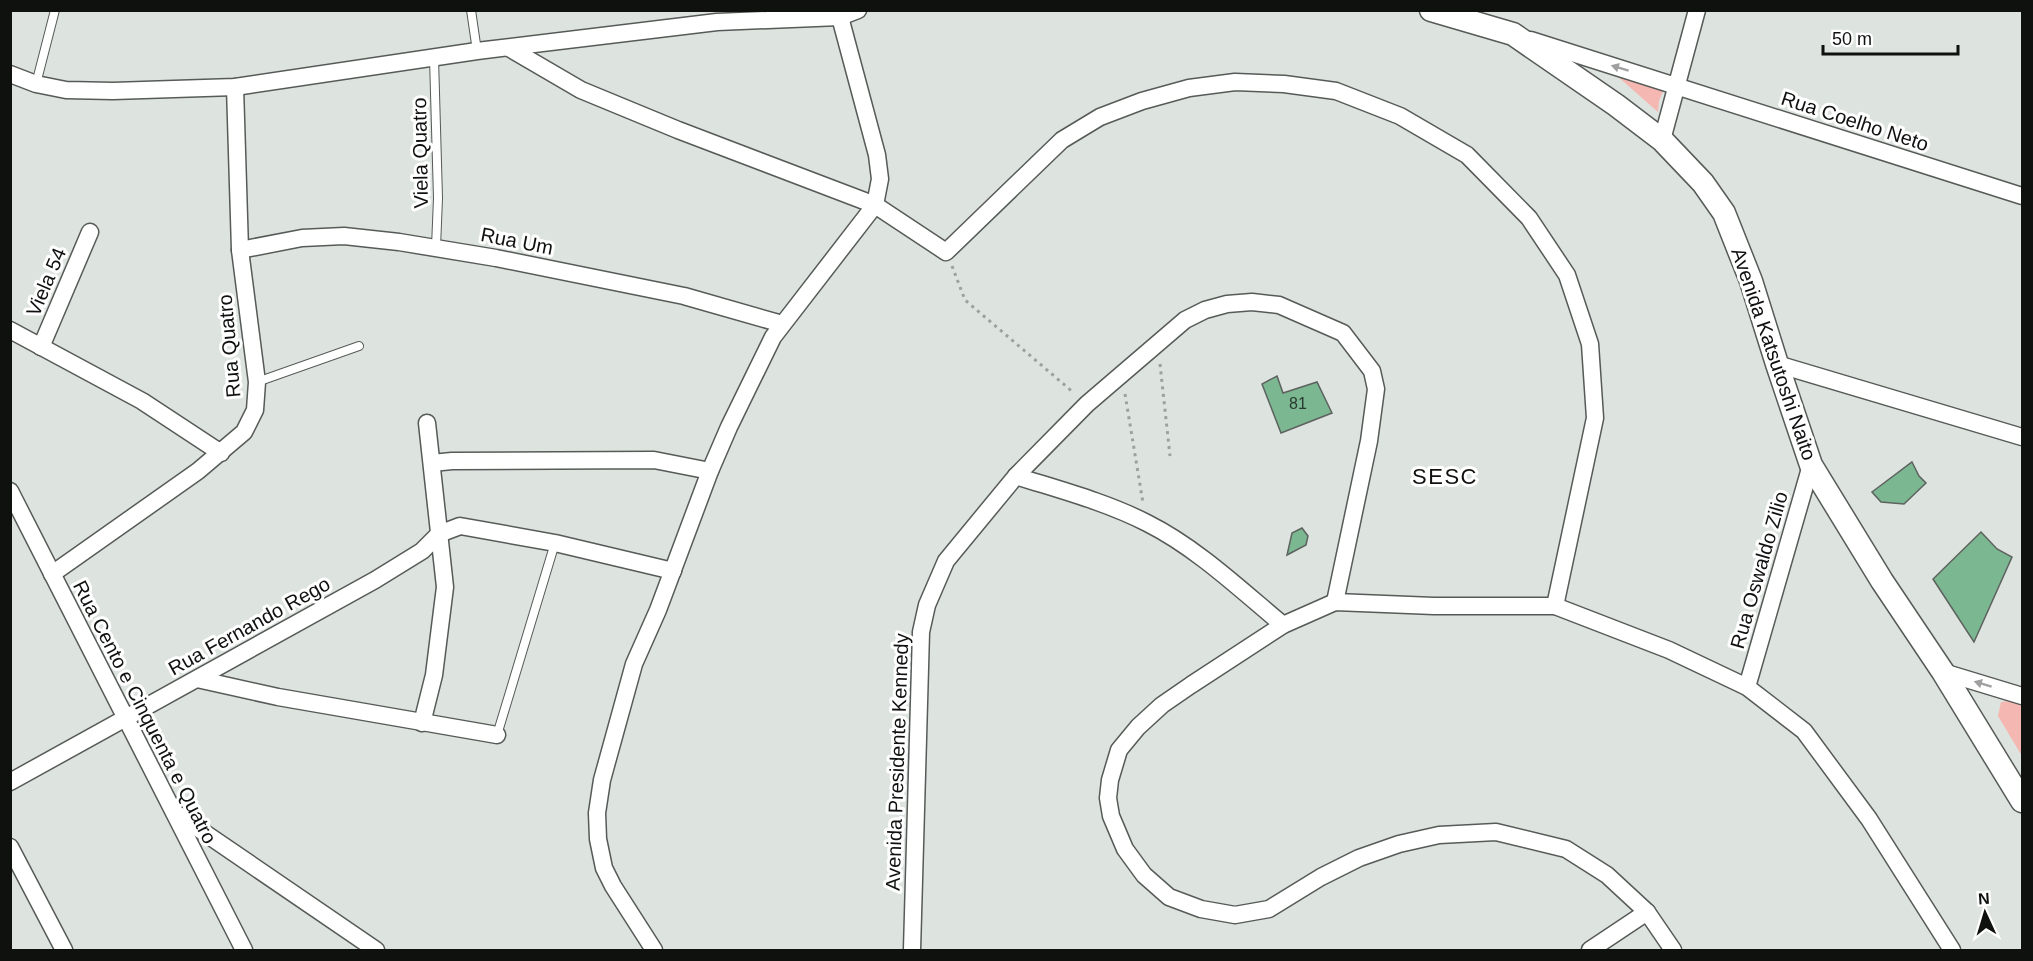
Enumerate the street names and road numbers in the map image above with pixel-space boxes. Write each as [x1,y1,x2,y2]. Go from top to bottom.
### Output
street label: Rua Coelho Neto [1779,87,1931,155]
street label: Viela Quatro [408,97,432,209]
street label: Rua Um [479,223,555,259]
street label: Viela 54 [22,245,70,319]
street label: Avenida Katsutoshi Naito [1727,245,1821,463]
street label: Rua Quatro [214,294,244,398]
street label: Rua Oswaldo Zilio [1726,489,1792,651]
street label: Rua Fernando Rego [164,572,334,680]
street label: Rua Cento e Cinquenta e Quatro [69,577,221,847]
street label: Avenida Presidente Kennedy [882,633,912,891]

